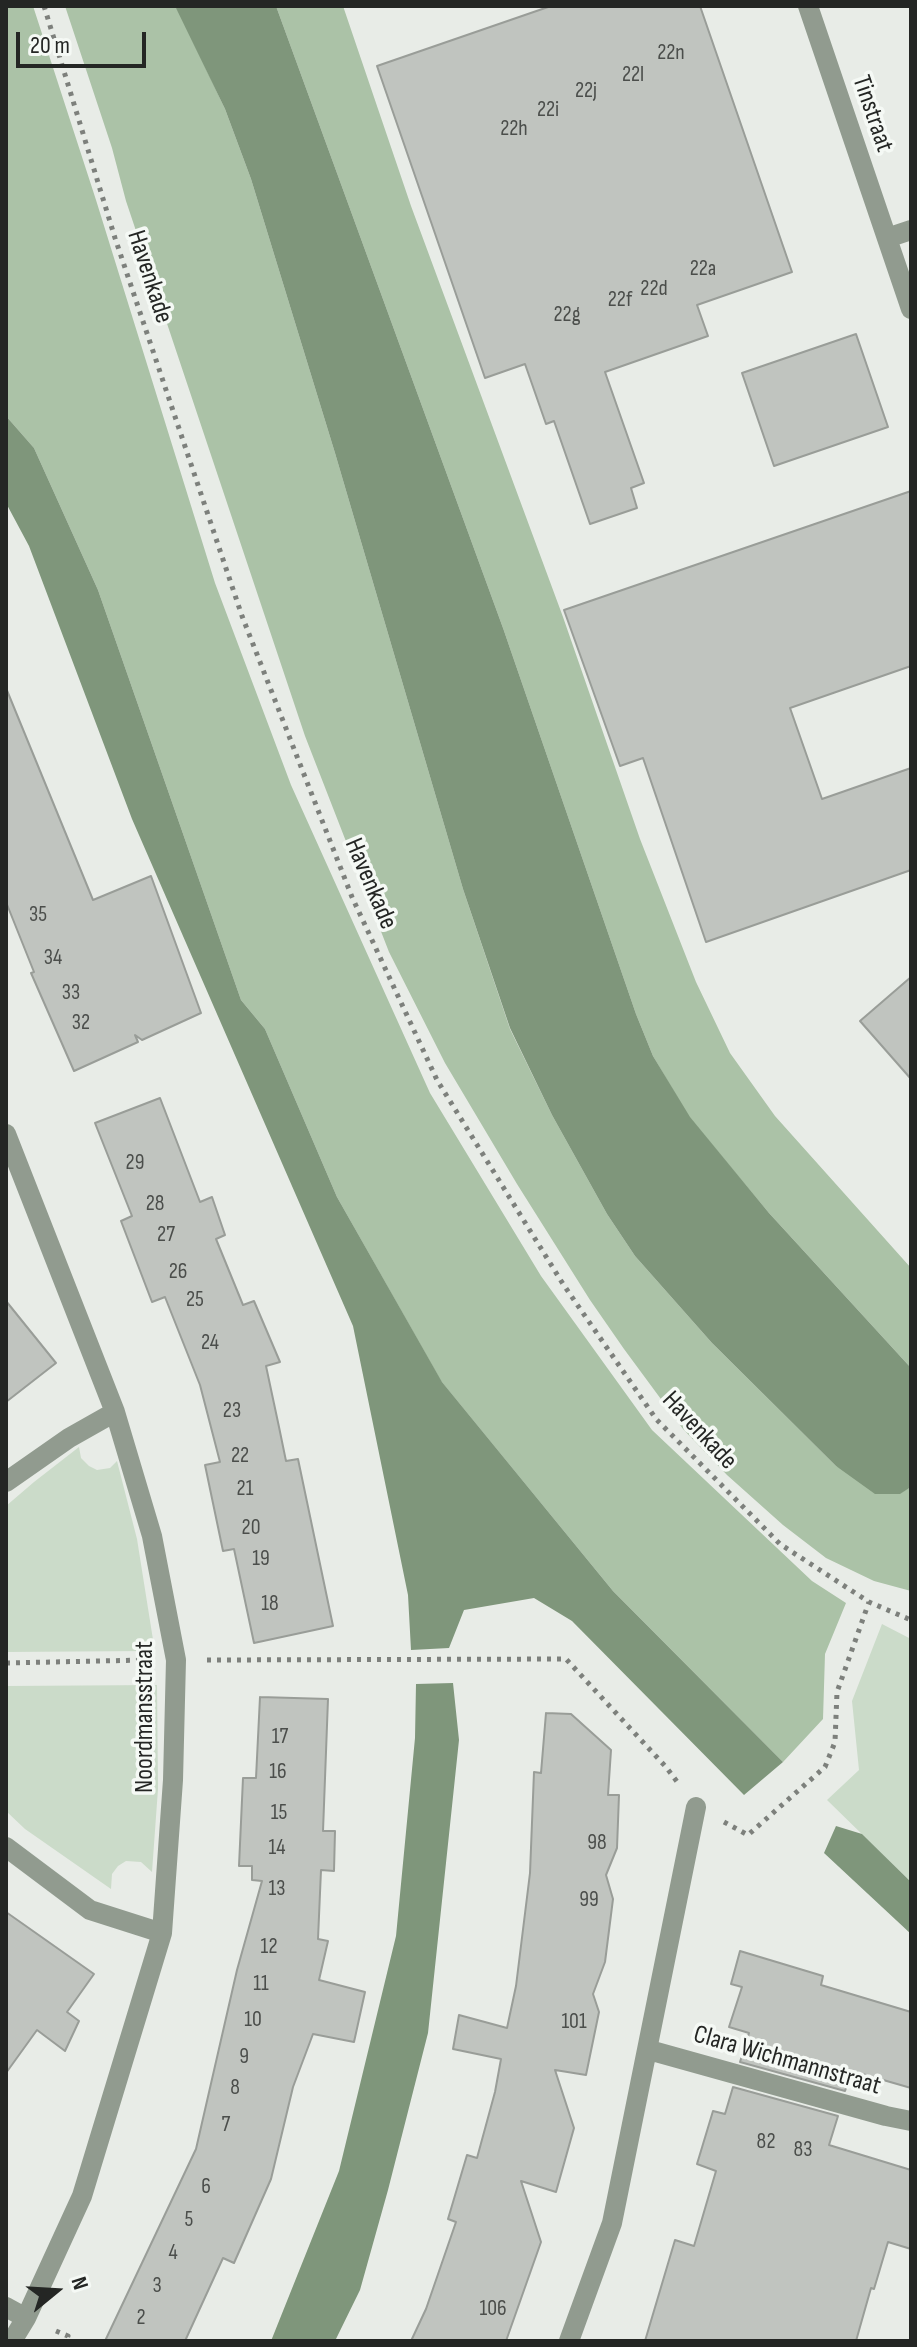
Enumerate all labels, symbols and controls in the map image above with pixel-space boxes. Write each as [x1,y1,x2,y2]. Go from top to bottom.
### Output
scale bar [20,16,150,66]
text: 20 m [30,31,70,60]
house number: 22n [657,40,685,66]
house number: 22l [622,62,644,88]
street label: Tinstraat [844,72,900,156]
house number: 22j [575,78,597,104]
house number: 22i [537,97,559,123]
house number: 22h [500,116,528,142]
street label: Havenkade [119,227,179,327]
house number: 22a [690,256,716,282]
house number: 22d [640,276,668,302]
house number: 22f [608,287,632,313]
house number: 22g [554,302,580,328]
street label: Havenkade [337,834,403,934]
house number: 35 [29,902,47,928]
house number: 34 [44,945,62,971]
house number: 33 [62,980,80,1006]
house number: 32 [72,1010,90,1036]
house number: 29 [126,1150,144,1176]
house number: 28 [146,1191,164,1217]
house number: 27 [157,1222,175,1248]
house number: 26 [169,1259,187,1285]
house number: 25 [186,1287,204,1313]
house number: 24 [201,1330,219,1356]
street label: Havenkade [655,1385,743,1477]
house number: 23 [223,1398,241,1424]
house number: 22 [231,1443,249,1469]
house number: 21 [237,1476,253,1502]
house number: 20 [242,1515,260,1541]
house number: 19 [252,1546,270,1572]
house number: 18 [261,1591,279,1617]
street label: Noordmansstraat [129,1641,161,1793]
house number: 17 [272,1724,288,1750]
house number: 16 [269,1759,287,1785]
house number: 15 [271,1800,287,1826]
house number: 98 [587,1830,607,1856]
house number: 14 [269,1835,285,1861]
house number: 13 [269,1876,285,1902]
house number: 99 [579,1887,599,1913]
house number: 12 [260,1934,278,1960]
house number: 11 [253,1971,269,1997]
house number: 10 [244,2007,262,2033]
house number: 101 [561,2009,587,2035]
street label: Clara Wichmannstraat [690,2019,884,2103]
house number: 9 [239,2044,249,2070]
house number: 8 [230,2075,240,2101]
house number: 7 [222,2112,230,2138]
house number: 82 [756,2129,776,2155]
house number: 83 [794,2137,812,2163]
house number: 6 [201,2174,211,2200]
house number: 5 [185,2207,193,2233]
house number: 4 [168,2240,178,2266]
north arrow [16,2251,96,2331]
house number: 3 [152,2273,162,2299]
text: N [65,2274,94,2293]
house number: 106 [479,2296,507,2322]
house number: 2 [136,2305,146,2331]

